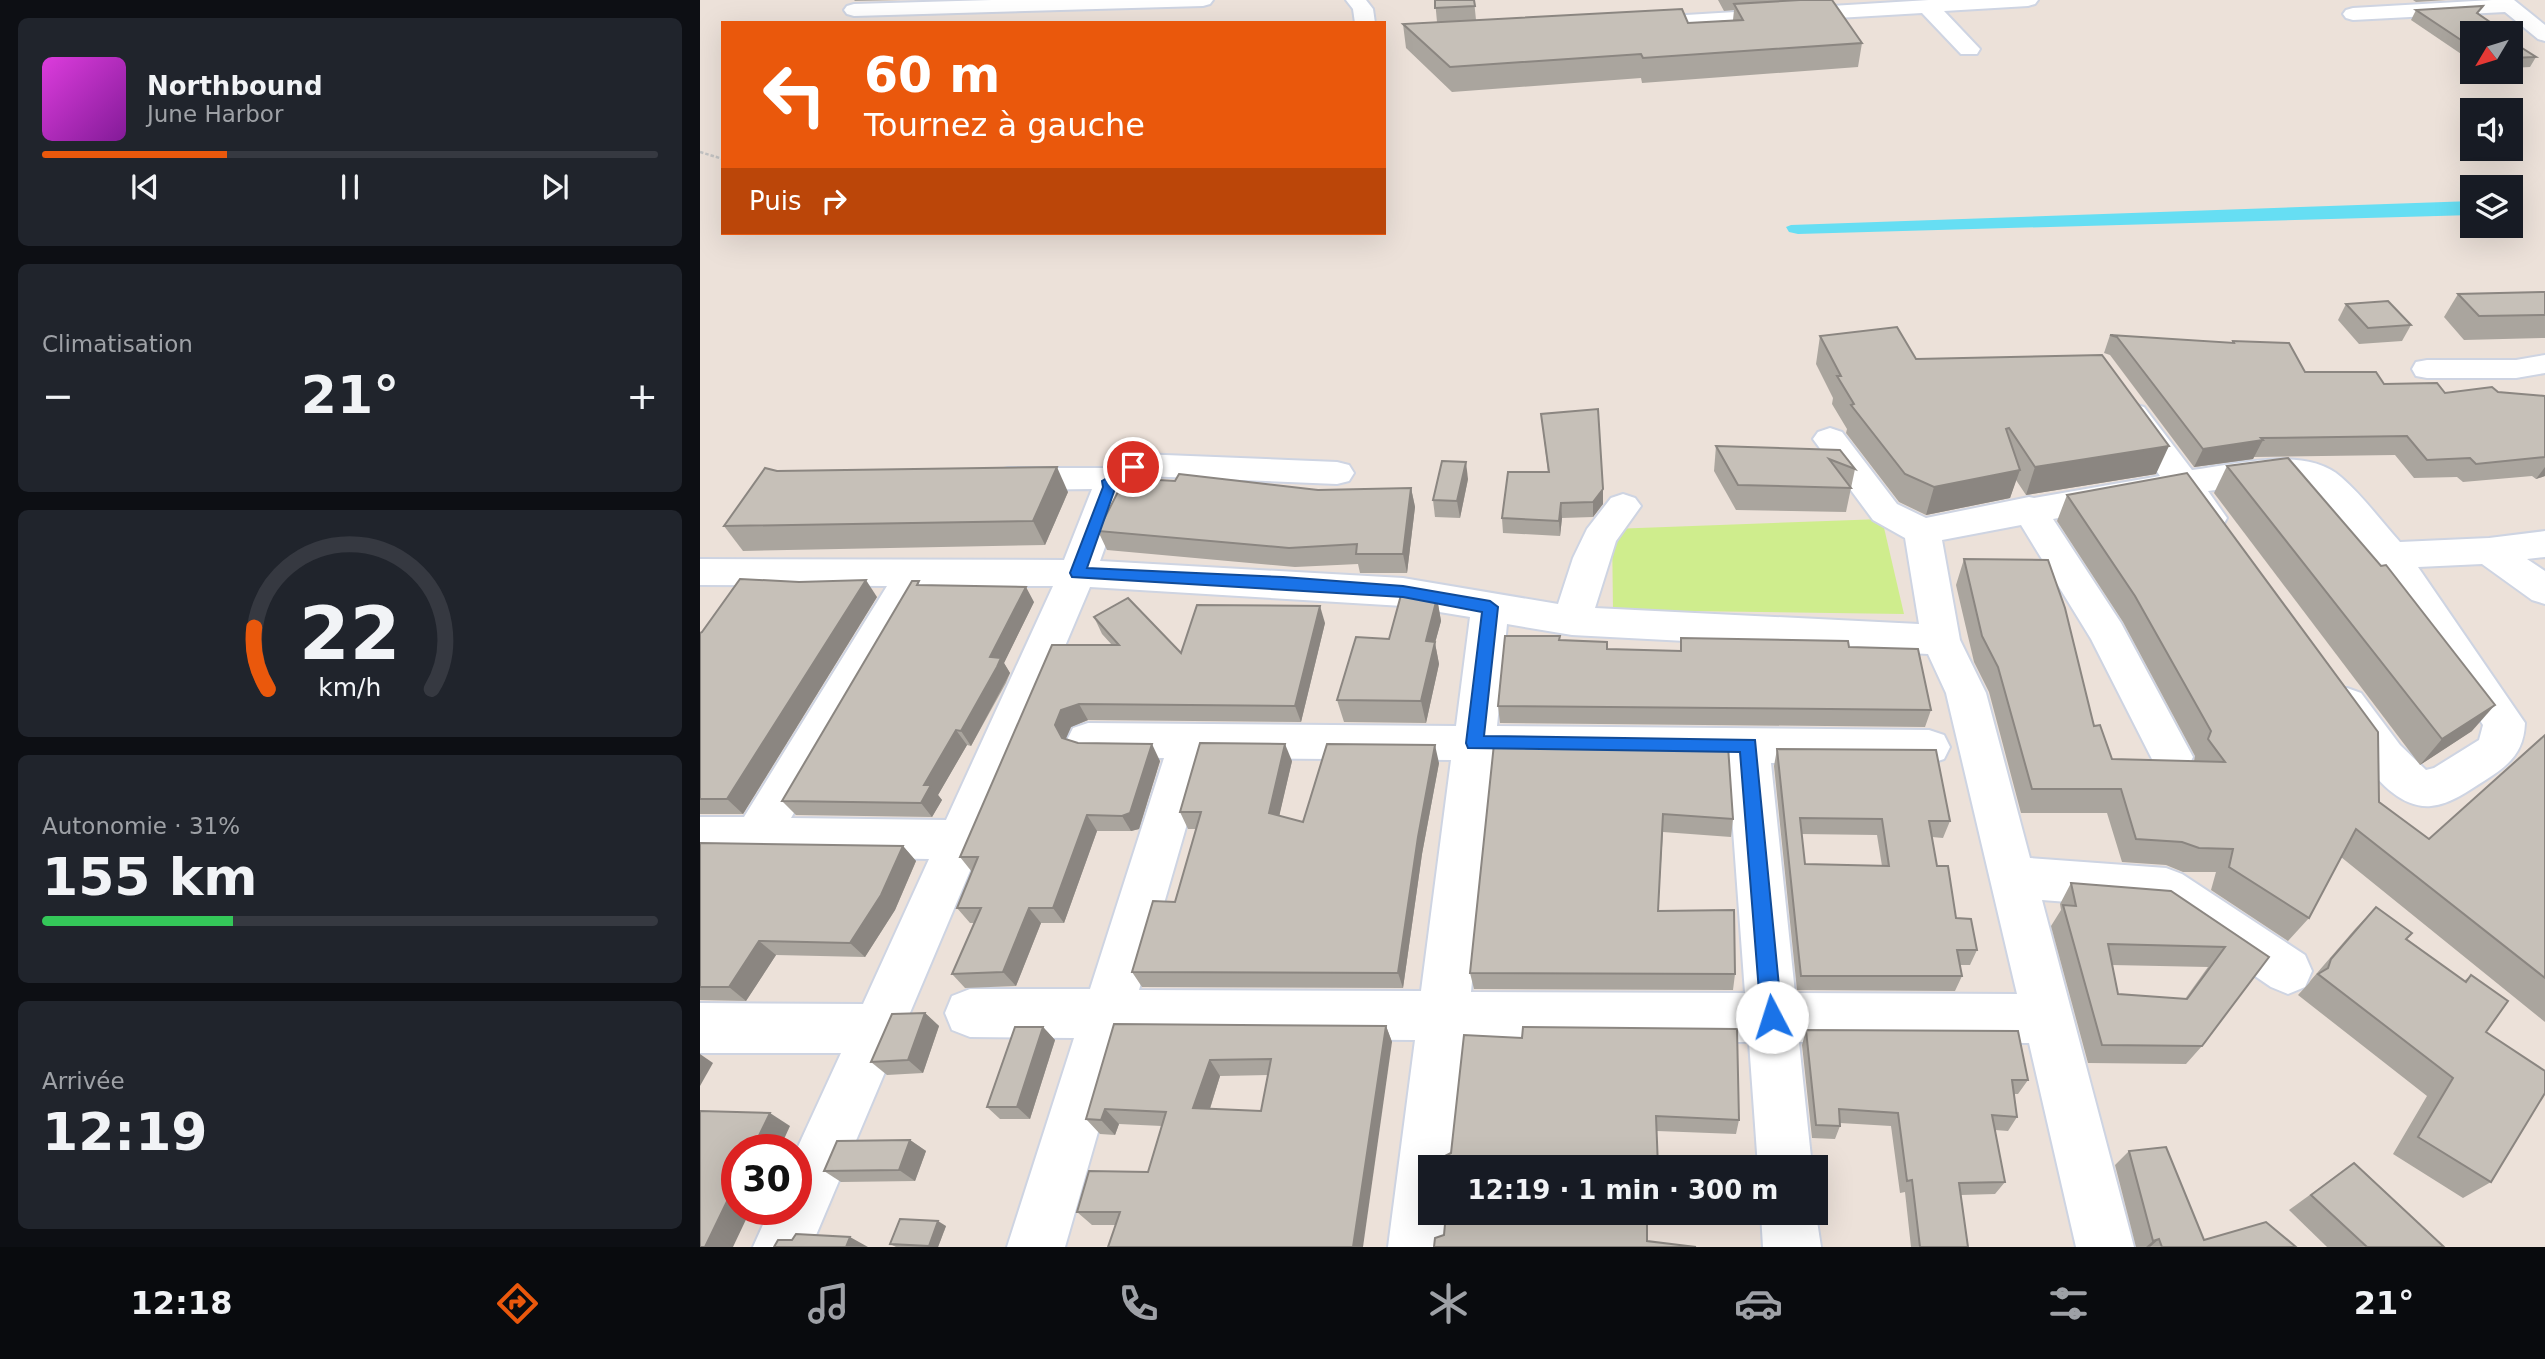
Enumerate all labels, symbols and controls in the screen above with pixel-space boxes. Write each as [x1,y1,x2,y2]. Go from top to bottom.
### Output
north arrow [2460,21,2524,84]
map controls [2460,21,2523,238]
text: 60 m [864,47,1000,104]
icon: left [749,49,840,140]
text: Northbound [147,71,323,101]
button: sound [2460,98,2523,161]
text: June Harbor [147,101,283,127]
text: Tournez à gauche [864,106,1145,144]
icon: previous [126,168,164,206]
icon: pause [331,168,369,206]
icon: next [536,168,574,206]
button: layers [2460,175,2523,238]
icon: right [815,182,853,220]
text: Puis [749,186,801,216]
text: Climatisation [42,331,193,357]
text: 21° [301,365,399,425]
text: − [42,374,74,418]
text: + [626,374,658,418]
pin [1103,437,1163,497]
icon: arrive [1114,448,1152,486]
text: 22 [299,592,401,677]
text: km/h [318,673,382,702]
text: Autonomie · 31% [42,813,240,839]
text: 155 km [42,847,257,907]
position arrow [1735,980,1809,1054]
text: Arrivée [42,1068,125,1094]
text: 12:19 [42,1102,208,1162]
speed limit sign: 30 [721,1134,812,1225]
text: 12:19 · 1 min · 300 m [1468,1175,1778,1205]
icon: directions [493,1279,542,1328]
icon: music [804,1279,853,1328]
icon: phone [1114,1279,1163,1328]
icon: climate [1424,1279,1473,1328]
icon: car [1734,1279,1783,1328]
icon: filters [2044,1279,2093,1328]
text: 12:18 [131,1284,232,1322]
text: 21° [2354,1284,2414,1322]

